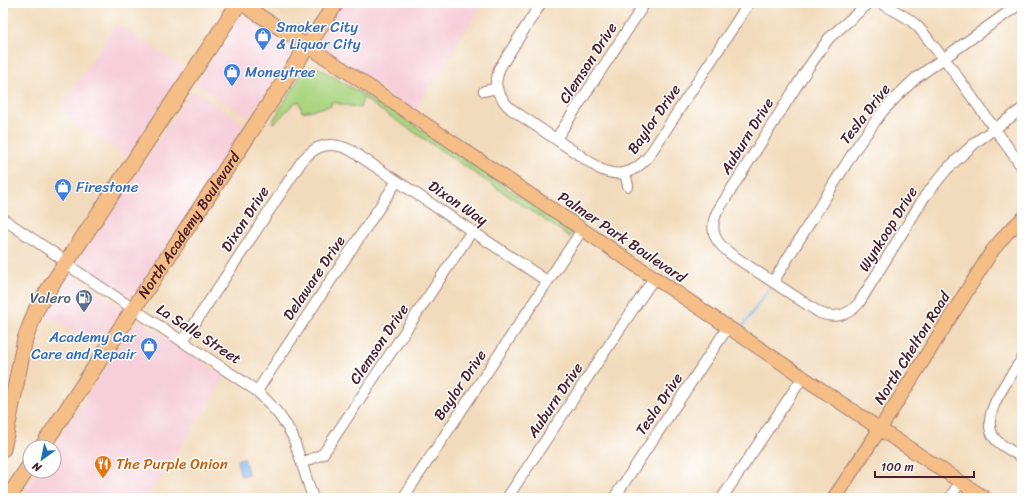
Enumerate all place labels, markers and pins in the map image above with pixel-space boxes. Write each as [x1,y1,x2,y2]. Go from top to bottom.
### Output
place label: Smoker City & Liquor City [276,14,361,57]
shop icon: Smoker City & Liquor City [253,26,273,51]
place label: Moneytree [245,59,316,85]
shop icon: Moneytree [222,62,242,87]
place label: Firestone [76,174,139,200]
shop icon: Firestone [53,177,73,202]
place label: Valero [30,285,72,311]
fuel station icon: Valero [74,288,94,313]
place label: Academy Car Care and Repair [31,324,137,367]
shop icon: Academy Car Care and Repair [139,336,159,361]
place label: The Purple Onion [116,451,228,477]
restaurant icon: The Purple Onion [93,454,113,479]

